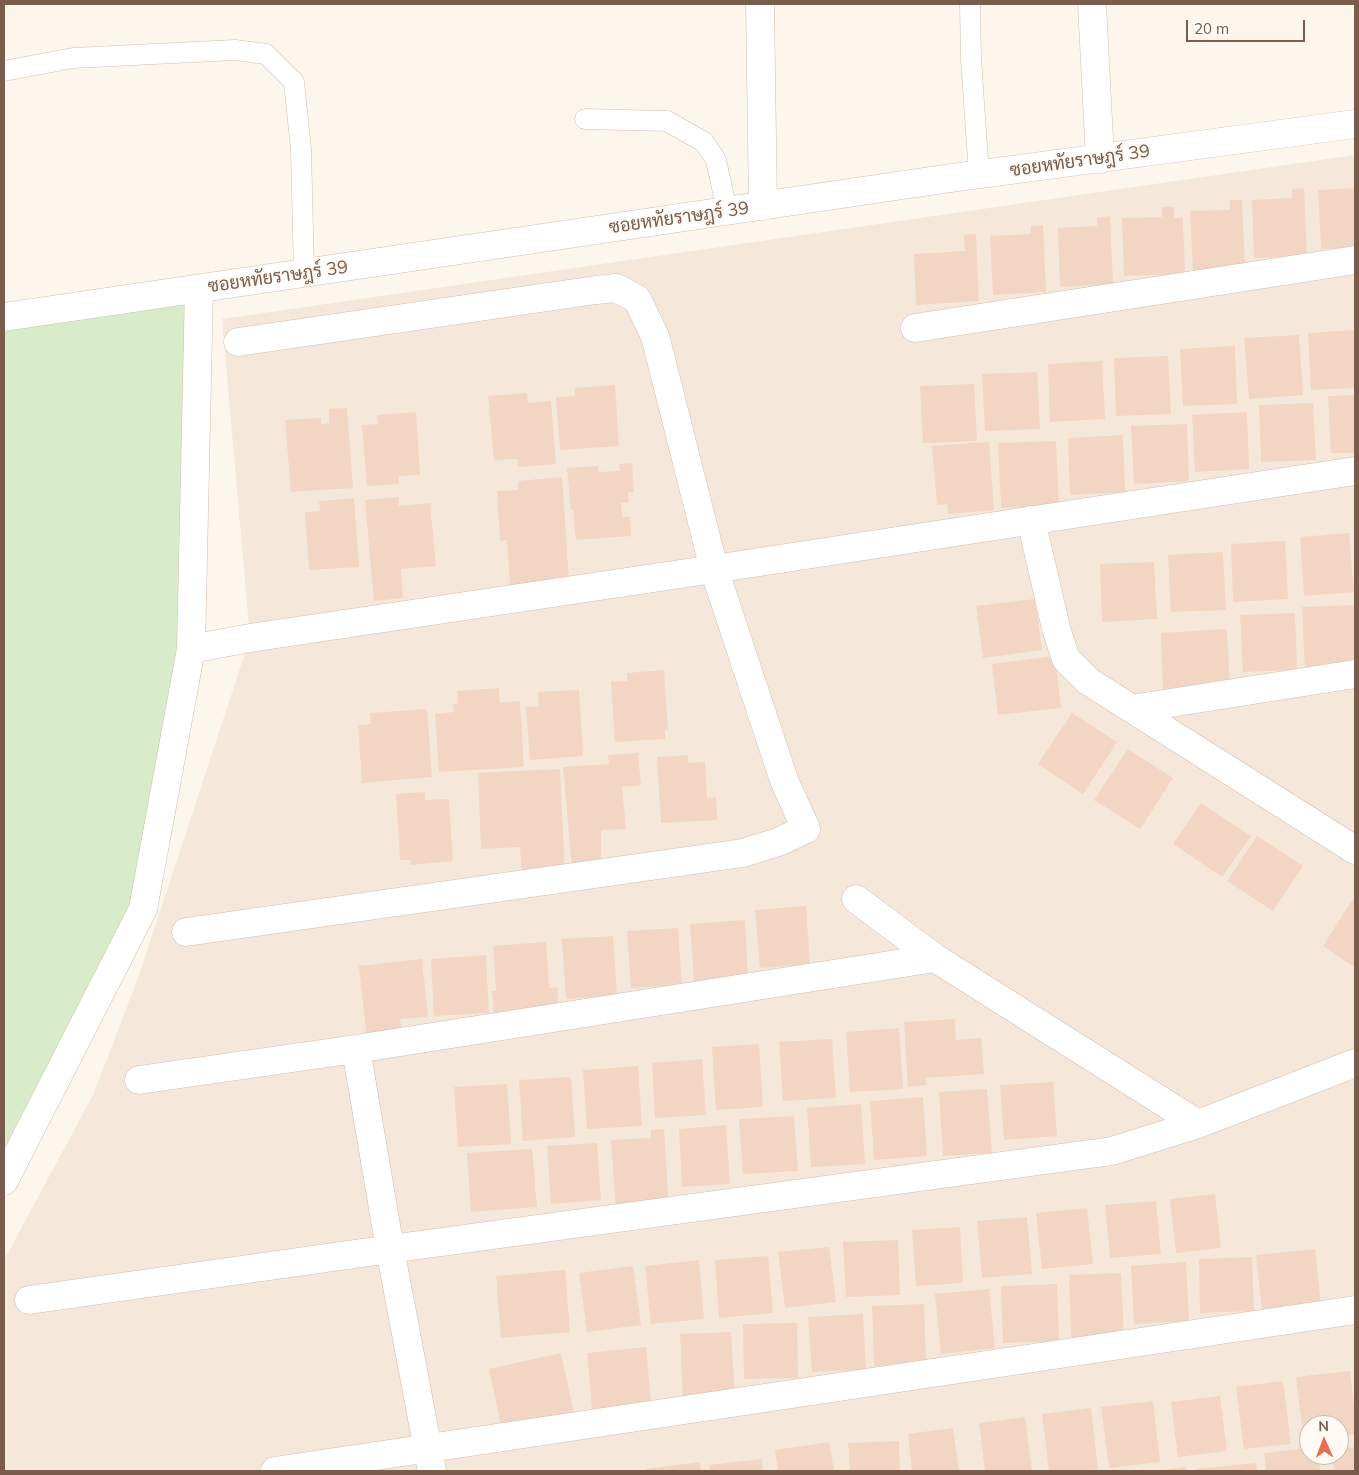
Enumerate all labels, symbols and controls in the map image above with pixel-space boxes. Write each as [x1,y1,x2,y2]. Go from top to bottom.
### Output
scale bar [1189,10,1308,42]
text: 20 m [1194,19,1229,38]
street label: ซอยหทัยราษฎร์ 39 [1009,140,1151,182]
street label: ซอยหทัยราษฎร์ 39 [608,197,750,239]
street label: ซอยหทัยราษฎร์ 39 [207,256,349,298]
north arrow [1299,1415,1349,1465]
text: N [1318,1417,1329,1435]

